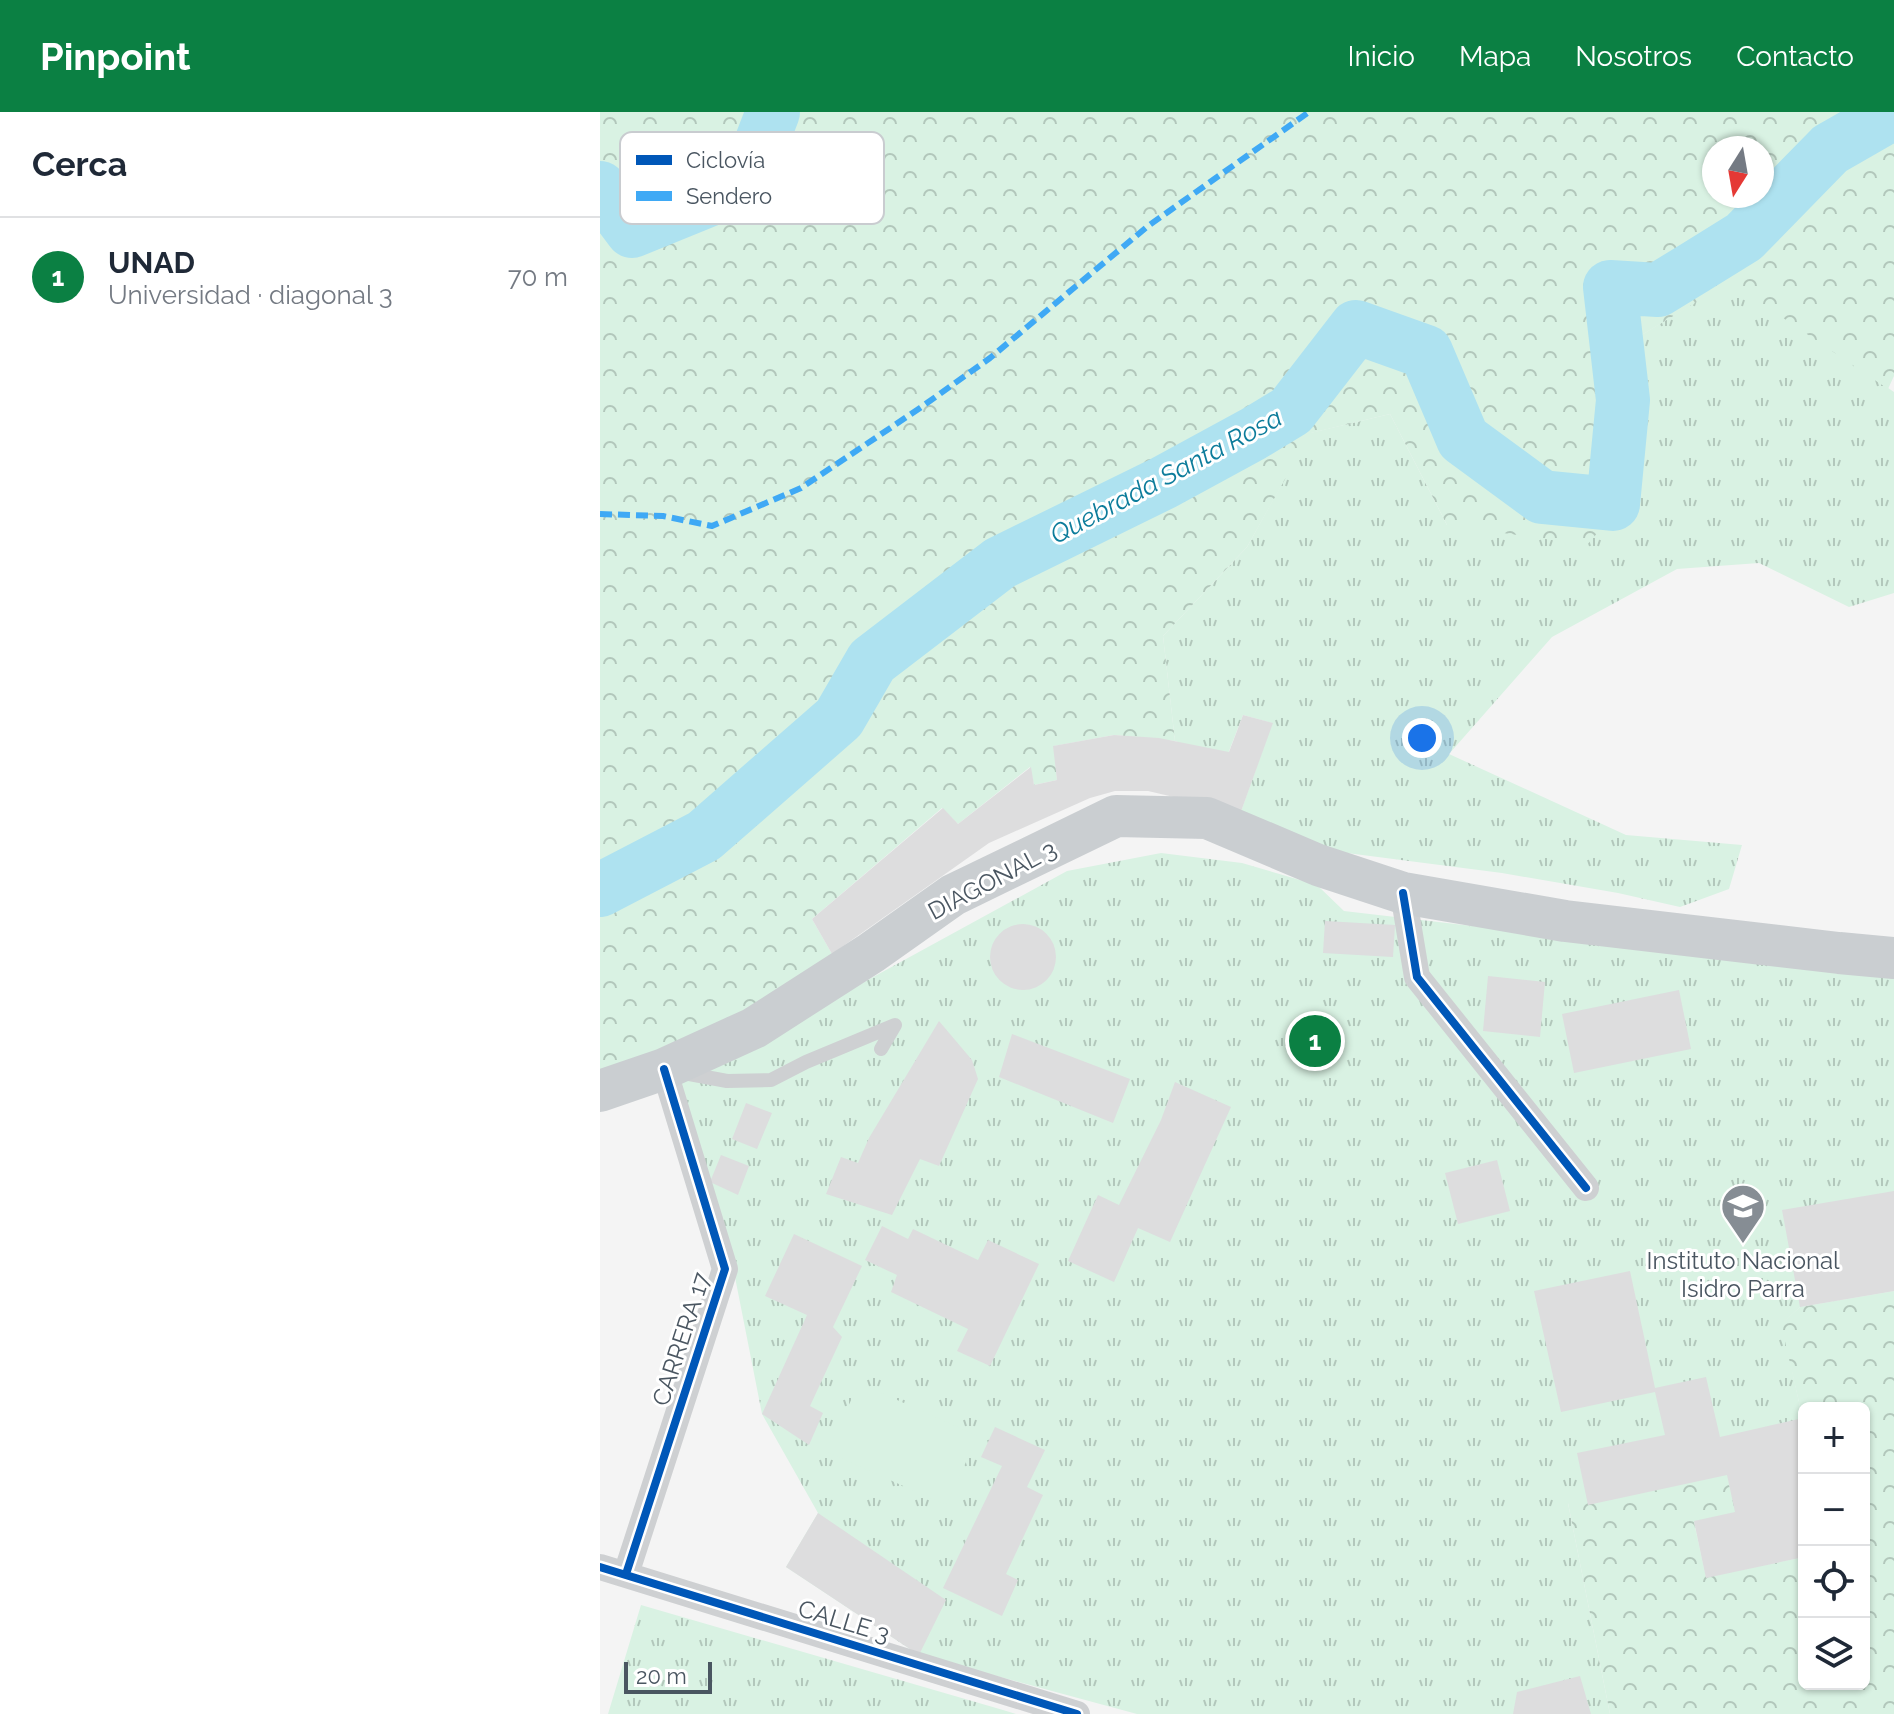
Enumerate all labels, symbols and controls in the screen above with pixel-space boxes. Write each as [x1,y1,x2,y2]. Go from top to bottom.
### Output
text: Pinpoint [40,34,191,79]
text: Inicio [1347,40,1415,73]
text: Mapa [1459,40,1531,73]
text: Nosotros [1575,40,1692,73]
text: Contacto [1736,40,1854,73]
legend [620,132,884,224]
north arrow [1702,136,1774,208]
text: Cerca [32,144,127,184]
text: Ciclovía [686,147,765,173]
text: Sendero [686,183,772,209]
text: UNAD [108,245,195,280]
text: 1 [52,262,64,292]
text: 70 m [508,262,568,292]
text: Universidad · diagonal 3 [108,280,393,310]
water label: Quebrada Santa Rosa [1045,402,1287,550]
your location [1402,718,1442,758]
street label: DIAGONAL 3 [923,834,1061,926]
pin: 1 [1289,1011,1341,1071]
school or university icon: Instituto Nacional Isidro Parra [1719,1182,1767,1245]
place label: Instituto Nacional Isidro Parra [1646,1246,1840,1303]
street label: CARRERA 17 [646,1268,716,1409]
map controls [1798,1402,1870,1690]
button: + [1798,1402,1870,1474]
button: − [1798,1474,1870,1546]
button: locate [1798,1546,1870,1618]
street label: CALLE 3 [795,1593,893,1649]
button: layers [1798,1618,1870,1690]
scale bar [624,1658,712,1694]
text: 20 m [636,1663,687,1689]

